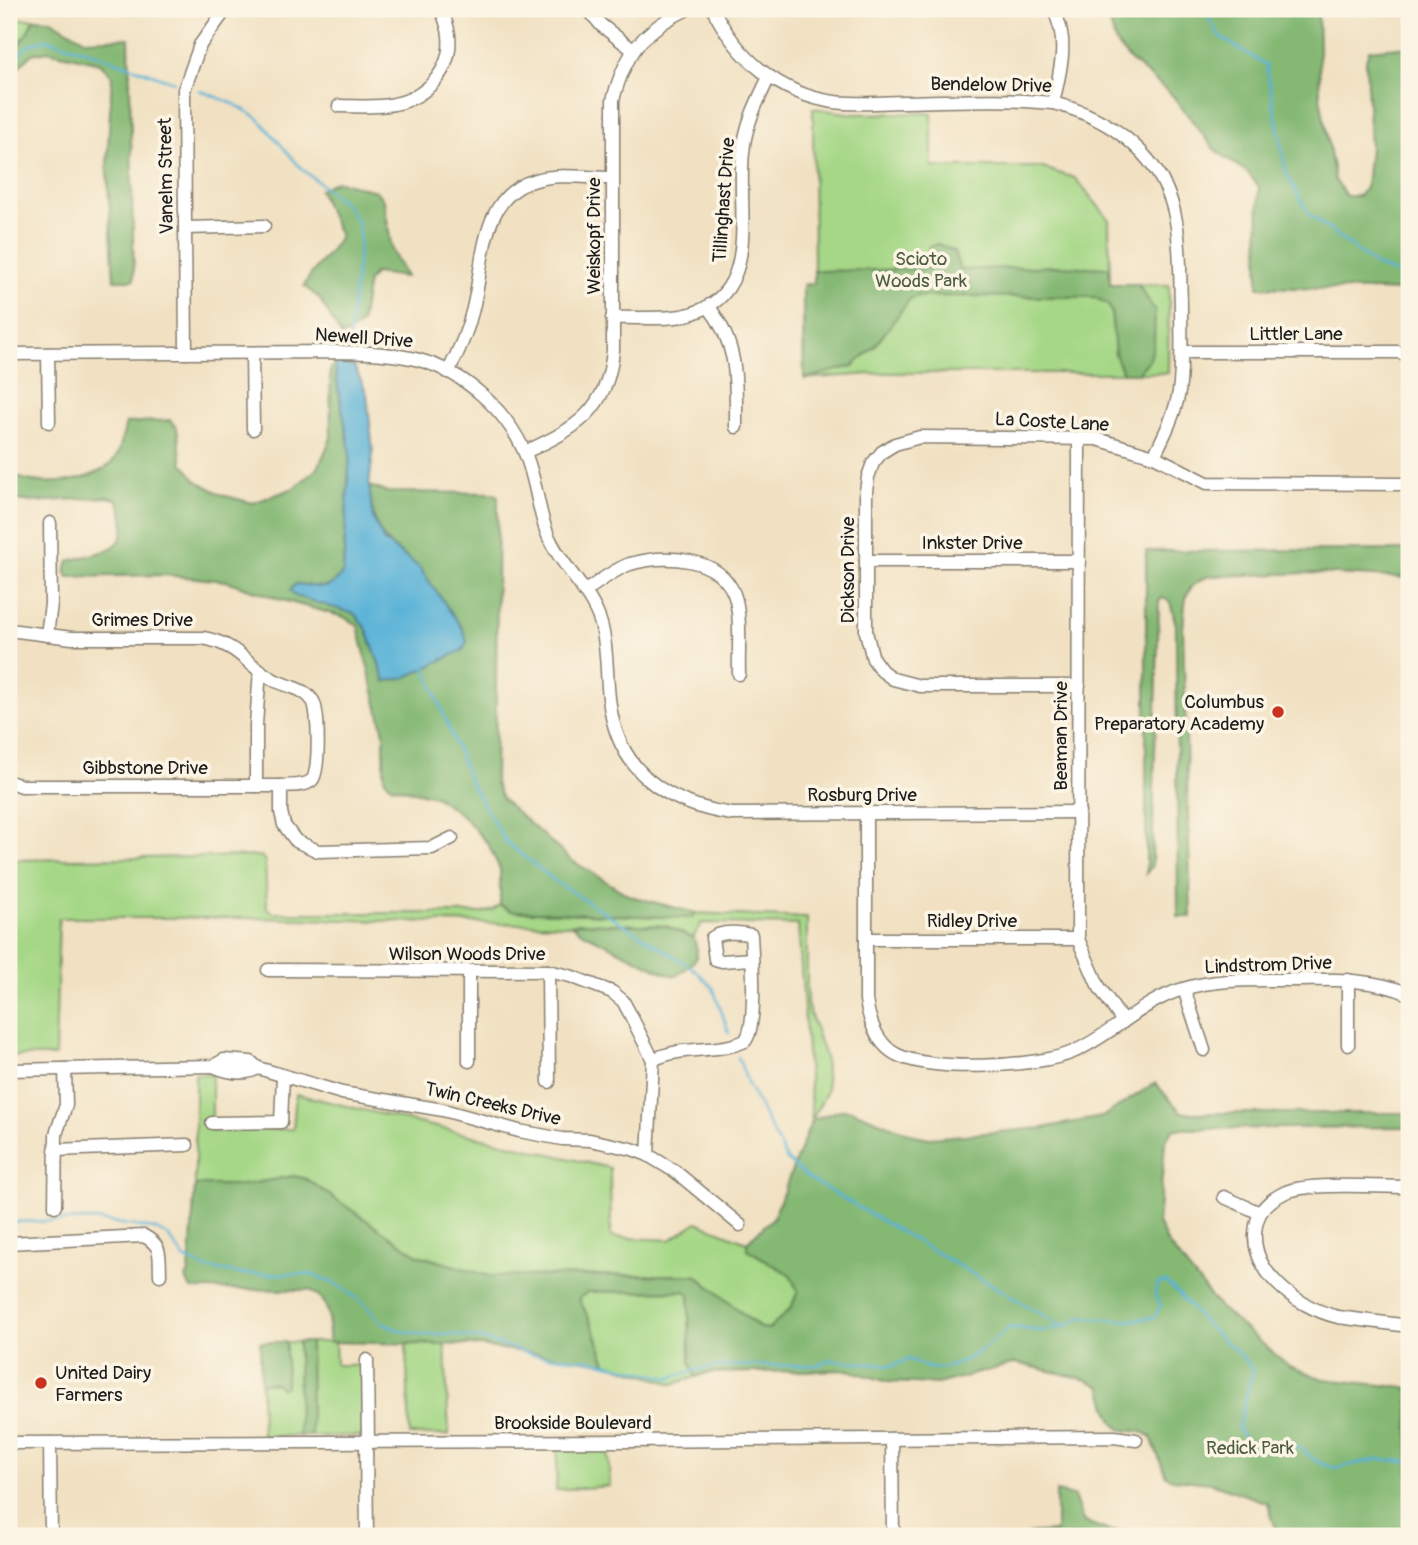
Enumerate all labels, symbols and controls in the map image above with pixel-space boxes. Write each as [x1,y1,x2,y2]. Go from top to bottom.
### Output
street label: Bendelow Drive [930,72,1053,98]
street label: Vanelm Street [153,117,179,235]
street label: Tillinghast Drive [708,136,740,263]
street label: Weiskopf Drive [582,177,606,295]
park label: Scioto Woods Park [875,247,967,293]
street label: Littler Lane [1249,322,1343,346]
street label: Newell Drive [314,323,414,353]
street label: La Coste Lane [994,407,1110,437]
street label: Dickson Drive [836,516,860,623]
street label: Inkster Drive [921,531,1023,555]
street label: Grimes Drive [91,608,193,632]
street label: Beaman Drive [1049,681,1073,791]
place label: Columbus Preparatory Academy [1094,690,1265,736]
marker: Columbus Preparatory Academy [1270,704,1286,720]
street label: Gibbstone Drive [82,756,208,780]
street label: Rosburg Drive [807,783,917,807]
street label: Ridley Drive [927,909,1018,933]
street label: Wilson Woods Drive [389,942,546,966]
street label: Lindstrom Drive [1204,951,1333,979]
street label: Twin Creeks Drive [422,1077,564,1131]
place label: United Dairy Farmers [55,1361,151,1407]
marker: United Dairy Farmers [33,1375,49,1391]
street label: Brookside Boulevard [494,1411,652,1435]
park label: Redick Park [1206,1436,1294,1460]

